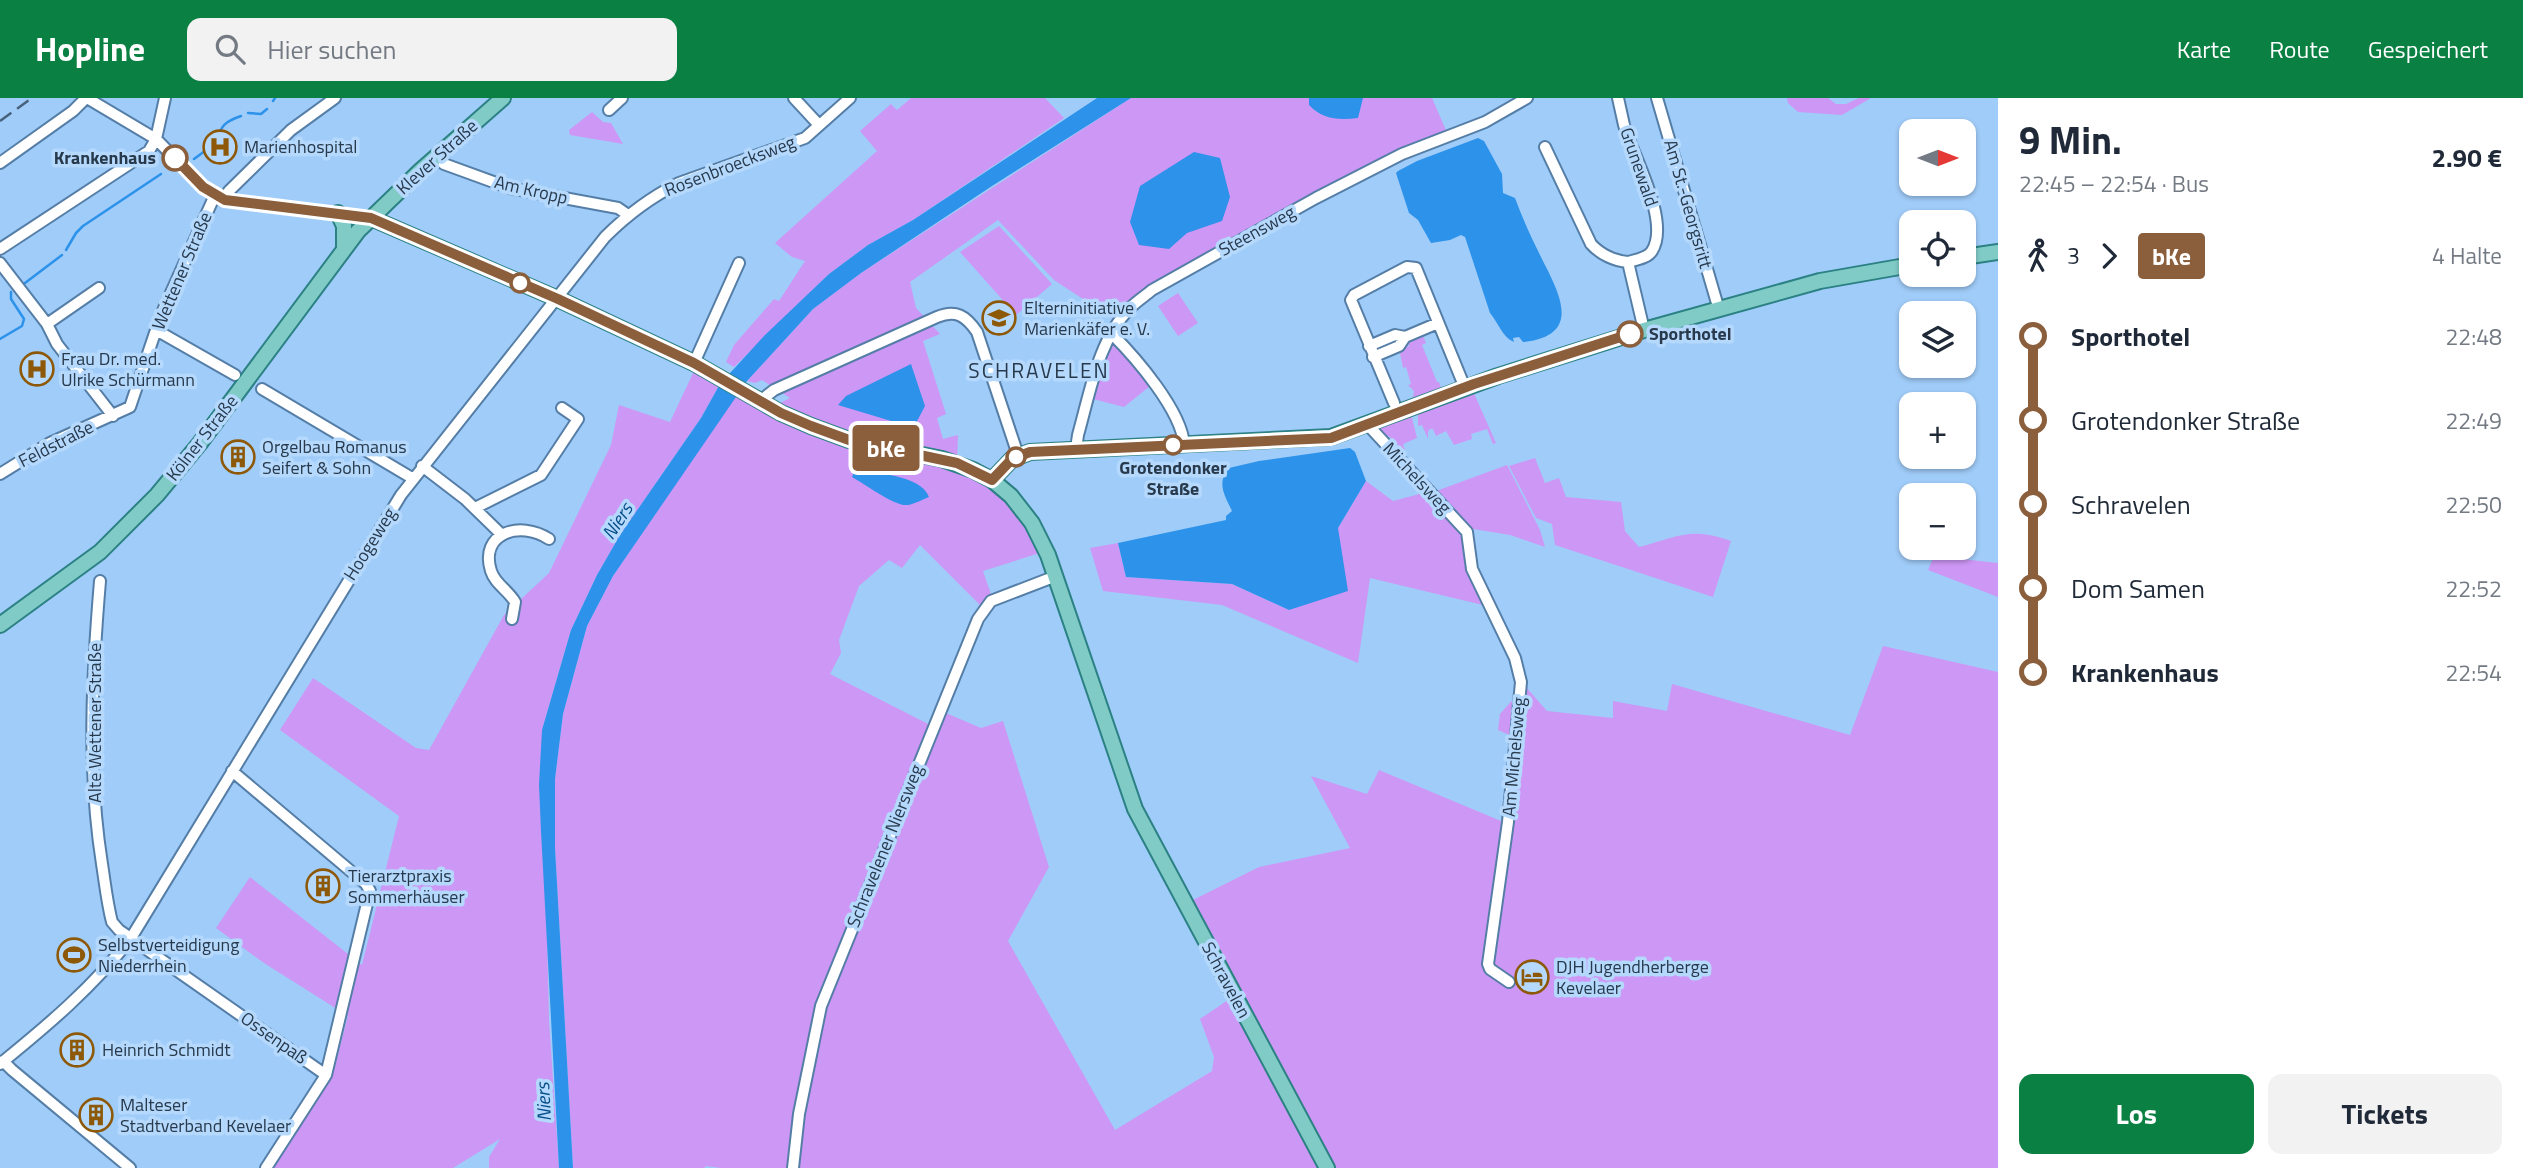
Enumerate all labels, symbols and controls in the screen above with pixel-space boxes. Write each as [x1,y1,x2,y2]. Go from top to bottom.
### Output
search box [187,18,677,81]
text: Hopline [35,24,145,74]
icon: search [211,30,249,68]
text: Hier suchen [267,30,397,69]
text: Karte [2177,31,2231,67]
text: Route [2269,31,2330,67]
text: Gespeichert [2368,31,2488,67]
text: 9 Min. [2019,111,2122,169]
street label: Klever Straße [390,113,483,201]
north arrow [1899,119,1976,196]
map controls [1899,119,1976,560]
street label: Grunewald [1613,124,1666,210]
hospital icon: Marienhospital [201,128,239,166]
street label: Rosenbroecksweg [660,128,799,203]
place label: Marienhospital [244,133,358,160]
street label: Am St.-Georgsritt [1657,136,1720,272]
text: 2.90 € [2431,138,2502,177]
place label: Krankenhaus [54,144,156,171]
marker: Krankenhaus [162,145,188,171]
text: 22:45 – 22:54 · Bus [2019,166,2209,201]
street label: Am Kropp [492,168,570,211]
street label: Steensweg [1213,198,1300,263]
street label: Wettener Straße [145,208,219,334]
button: locate [1899,210,1976,287]
icon: walk [2019,237,2057,275]
icon: forward [2090,237,2128,275]
text: 3 [2067,238,2080,273]
text: bKe [2152,238,2191,274]
text: 4 Halte [2432,238,2502,273]
unlabelled marker [510,273,530,293]
place label: Elterninitiative Marienkäfer e. V. [1024,294,1150,342]
school or university icon: Elterninitiative Marienkäfer e. V. [980,299,1018,337]
button: layers [1899,301,1976,378]
text: Sporthotel [2071,317,2190,356]
text: 22:48 [2445,319,2502,354]
place label: Sporthotel [1649,320,1732,347]
marker: Sporthotel [1617,321,1643,347]
place label: Frau Dr. med. Ulrike Schürmann [61,345,195,393]
hospital icon: Frau Dr. med. Ulrike Schürmann [18,350,56,388]
district label: SCHRAVELEN [968,354,1110,386]
street label: Kölner Straße [159,389,244,487]
button: + [1899,392,1976,469]
text: Grotendonker Straße [2071,401,2300,440]
text: 22:49 [2445,403,2502,438]
street label: Feldstraße [13,413,98,474]
line badge: bKe [846,425,926,471]
text: bKe [867,430,906,466]
place label: Orgelbau Romanus Seifert & Sohn [262,433,407,481]
marker: Grotendonker Straße [1163,435,1183,455]
street label: Michelsweg [1377,436,1458,520]
building icon: Orgelbau Romanus Seifert & Sohn [219,438,257,476]
unlabelled marker [1006,447,1026,467]
place label: Grotendonker Straße [1119,454,1227,502]
button: − [1899,483,1976,560]
text: Schravelen [2071,485,2191,524]
text: 22:50 [2445,487,2502,522]
water label: Niers [594,495,640,545]
street label: Hoogeweg [337,502,403,585]
text: Dom Samen [2071,569,2205,608]
text: 22:52 [2445,571,2502,606]
street label: Alte Wettener Straße [81,643,108,803]
text: Krankenhaus [2071,653,2219,692]
text: 22:54 [2445,655,2502,690]
street label: Am Michelsweg [1495,696,1532,818]
street label: Schravelener Niersweg [839,760,930,931]
place label: Tierarztpraxis Sommerhäuser [348,862,465,910]
building icon: Tierarztpraxis Sommerhäuser [304,867,342,905]
place label: Selbstverteidigung Niederrhein [98,931,240,979]
sports icon: Selbstverteidigung Niederrhein [55,936,93,974]
street label: Schravelen [1195,937,1258,1023]
place label: DJH Jugendherberge Kevelaer [1556,953,1709,1001]
hotel icon: DJH Jugendherberge Kevelaer [1513,958,1551,996]
street label: Ossenpaß [235,1005,313,1071]
building icon: Heinrich Schmidt [58,1031,96,1069]
place label: Heinrich Schmidt [102,1036,231,1063]
button: Los [2019,1074,2254,1154]
button: Tickets [2268,1074,2502,1154]
water label: Niers [527,1080,558,1122]
place label: Malteser Stadtverband Kevelaer [120,1091,291,1139]
building icon: Malteser Stadtverband Kevelaer [77,1096,115,1134]

